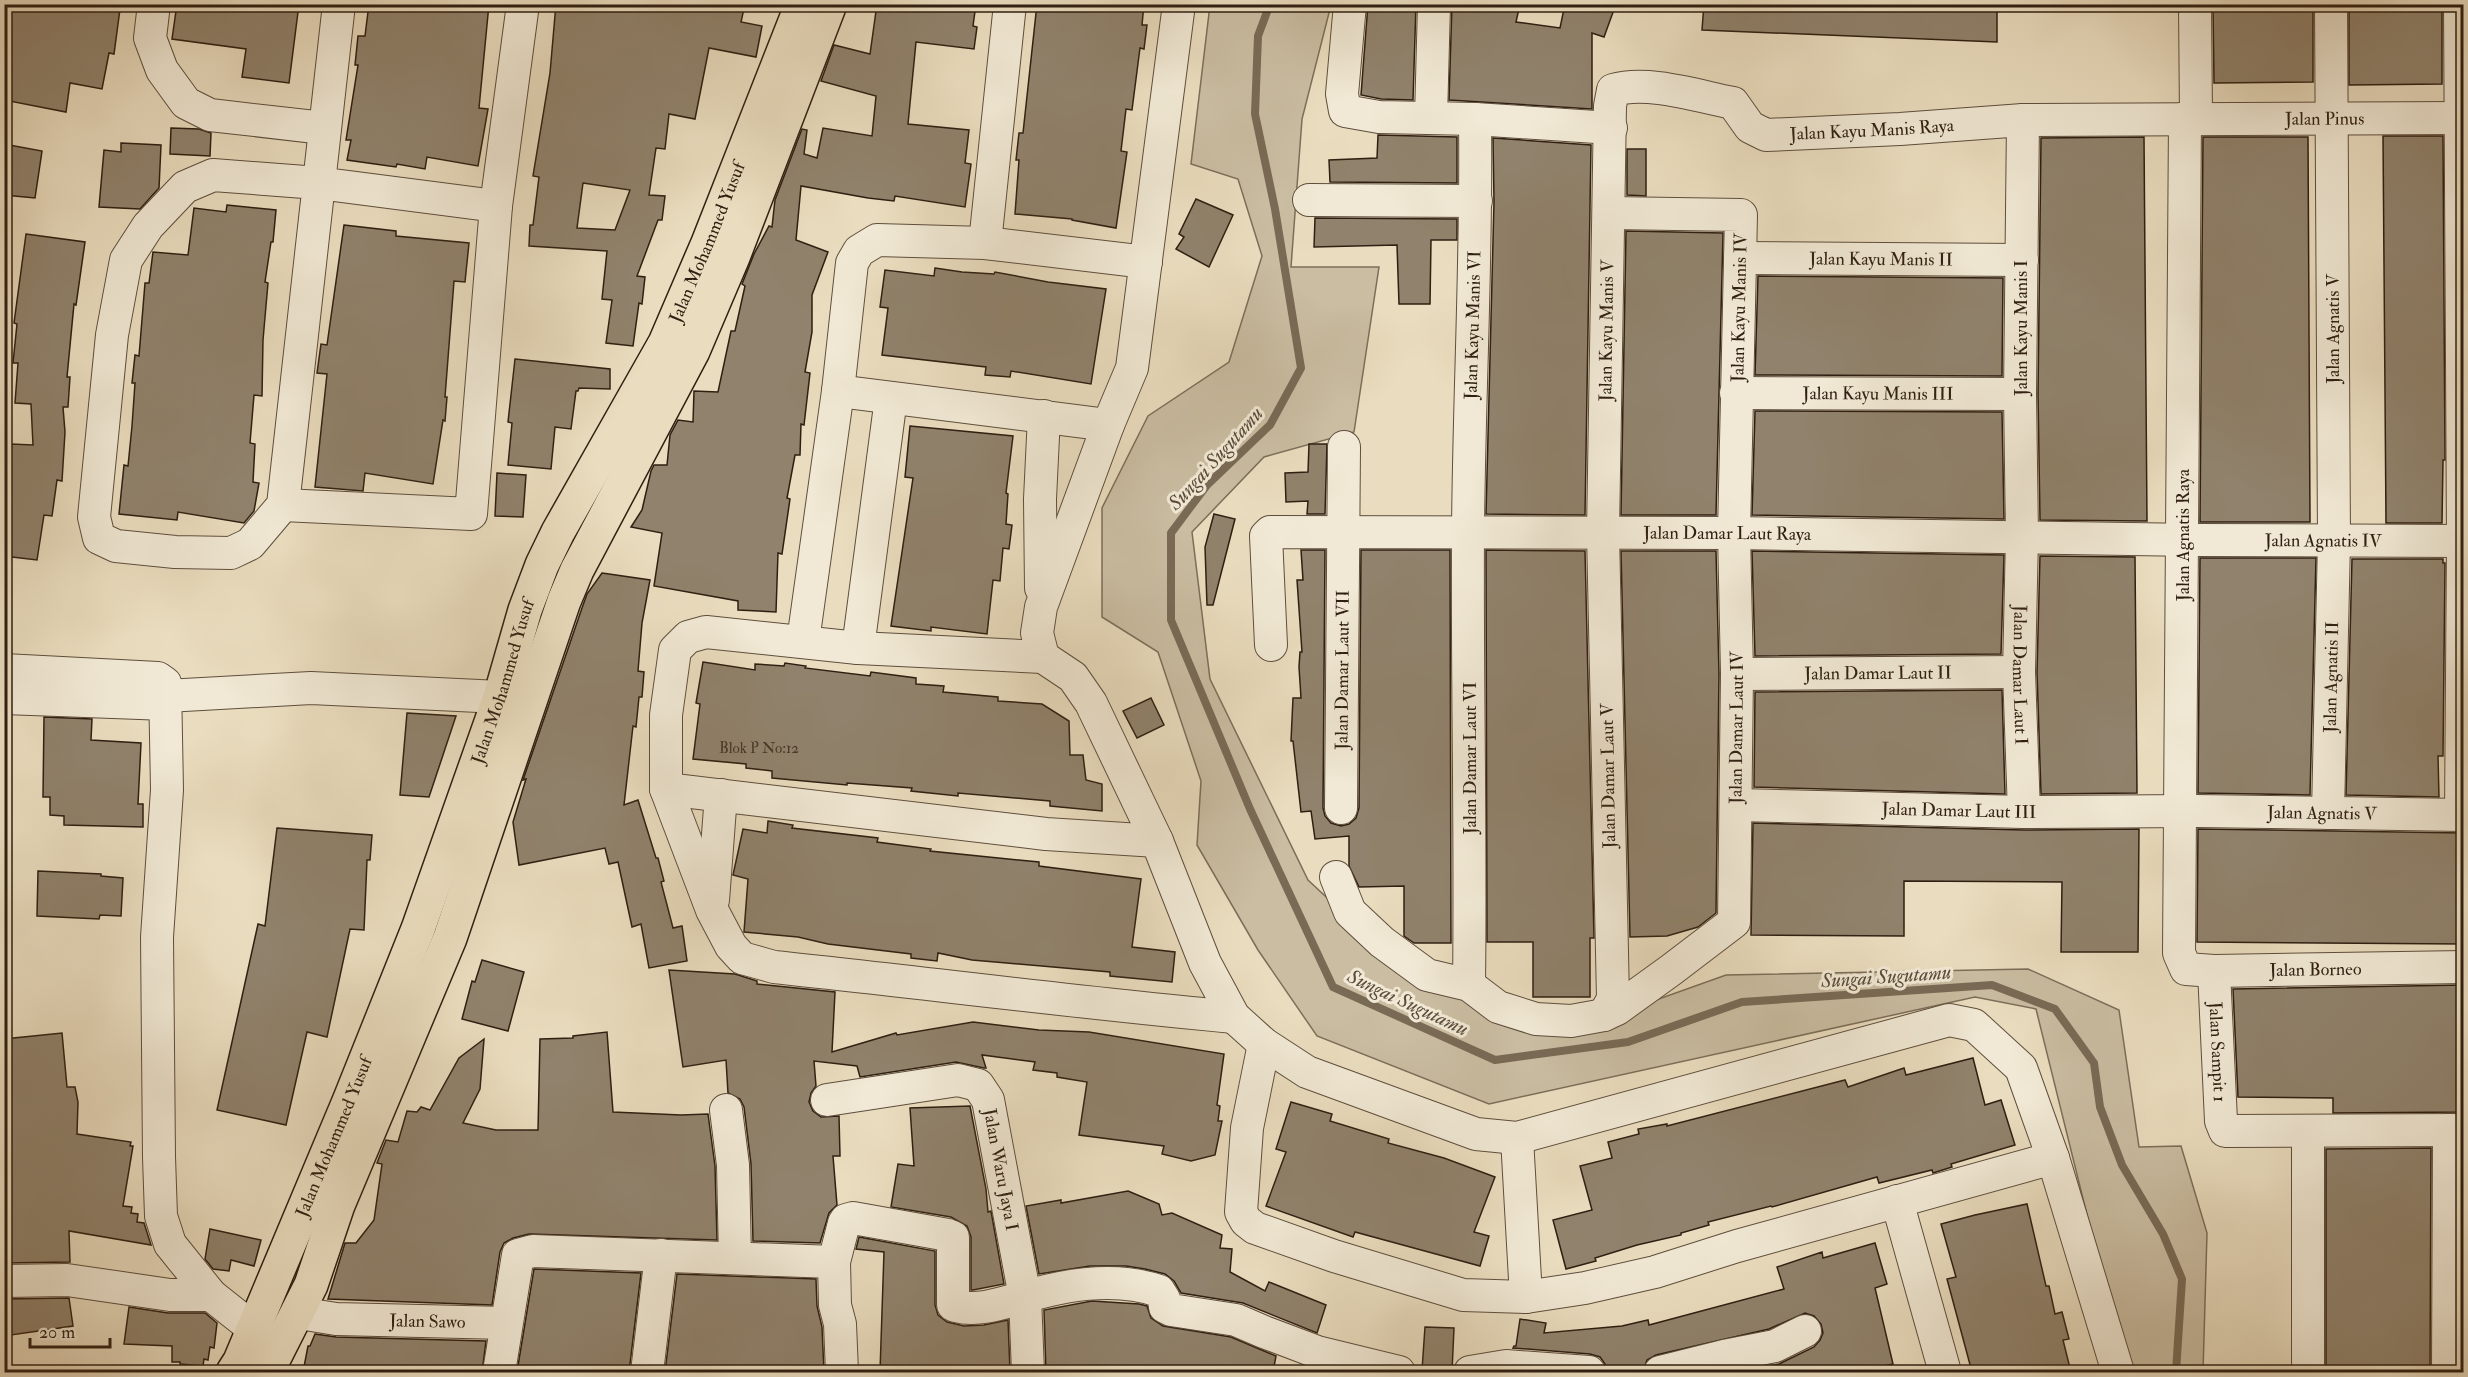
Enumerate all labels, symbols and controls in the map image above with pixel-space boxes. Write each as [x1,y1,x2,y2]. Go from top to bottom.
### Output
street label: Jalan Pinus [2284,107,2364,131]
street label: Jalan Kayu Manis Raya [1788,114,1955,146]
street label: Jalan Mohammed Yusuf [664,156,752,327]
street label: Jalan Kayu Manis IV [1726,232,1753,383]
street label: Jalan Kayu Manis II [1808,247,1953,272]
street label: Jalan Kayu Manis VI [1460,250,1486,401]
street label: Jalan Kayu Manis V [1594,258,1620,403]
street label: Jalan Kayu Manis I [2010,260,2033,397]
street label: Jalan Agnatis V [2322,273,2345,385]
street label: Jalan Kayu Manis III [1802,382,1953,406]
water label: Sungai Sugutamu [1162,401,1268,516]
street label: Jalan Agnatis Raya [2172,468,2195,602]
street label: Jalan Damar Laut Raya [1642,522,1812,546]
street label: Jalan Agnatis IV [2264,529,2383,553]
street label: Jalan Damar Laut VII [1330,590,1355,751]
street label: Jalan Mohammed Yusuf [466,593,541,768]
street label: Jalan Damar Laut I [2007,604,2033,745]
street label: Jalan Agnatis II [2319,621,2344,734]
street label: Jalan Damar Laut IV [1724,650,1749,805]
street label: Jalan Damar Laut II [1803,661,1952,686]
street label: Jalan Damar Laut VI [1459,682,1482,835]
street label: Jalan Damar Laut V [1596,702,1621,850]
house number: Blok P No:12 [719,739,799,758]
street label: Jalan Damar Laut III [1880,798,2036,824]
street label: Jalan Agnatis V [2266,801,2378,826]
street label: Jalan Borneo [2268,958,2362,982]
water label: Sungai Sugutamu [1819,959,1952,994]
water label: Sungai Sugutamu [1342,963,1472,1041]
street label: Jalan Sampit 1 [2203,1000,2231,1103]
street label: Jalan Mohammed Yusuf [290,1051,379,1222]
street label: Jalan Waru Jaya I [978,1106,1023,1233]
street label: Jalan Sawo [388,1309,466,1334]
scale bar [30,1311,110,1349]
text: 20 m [39,1321,75,1344]

